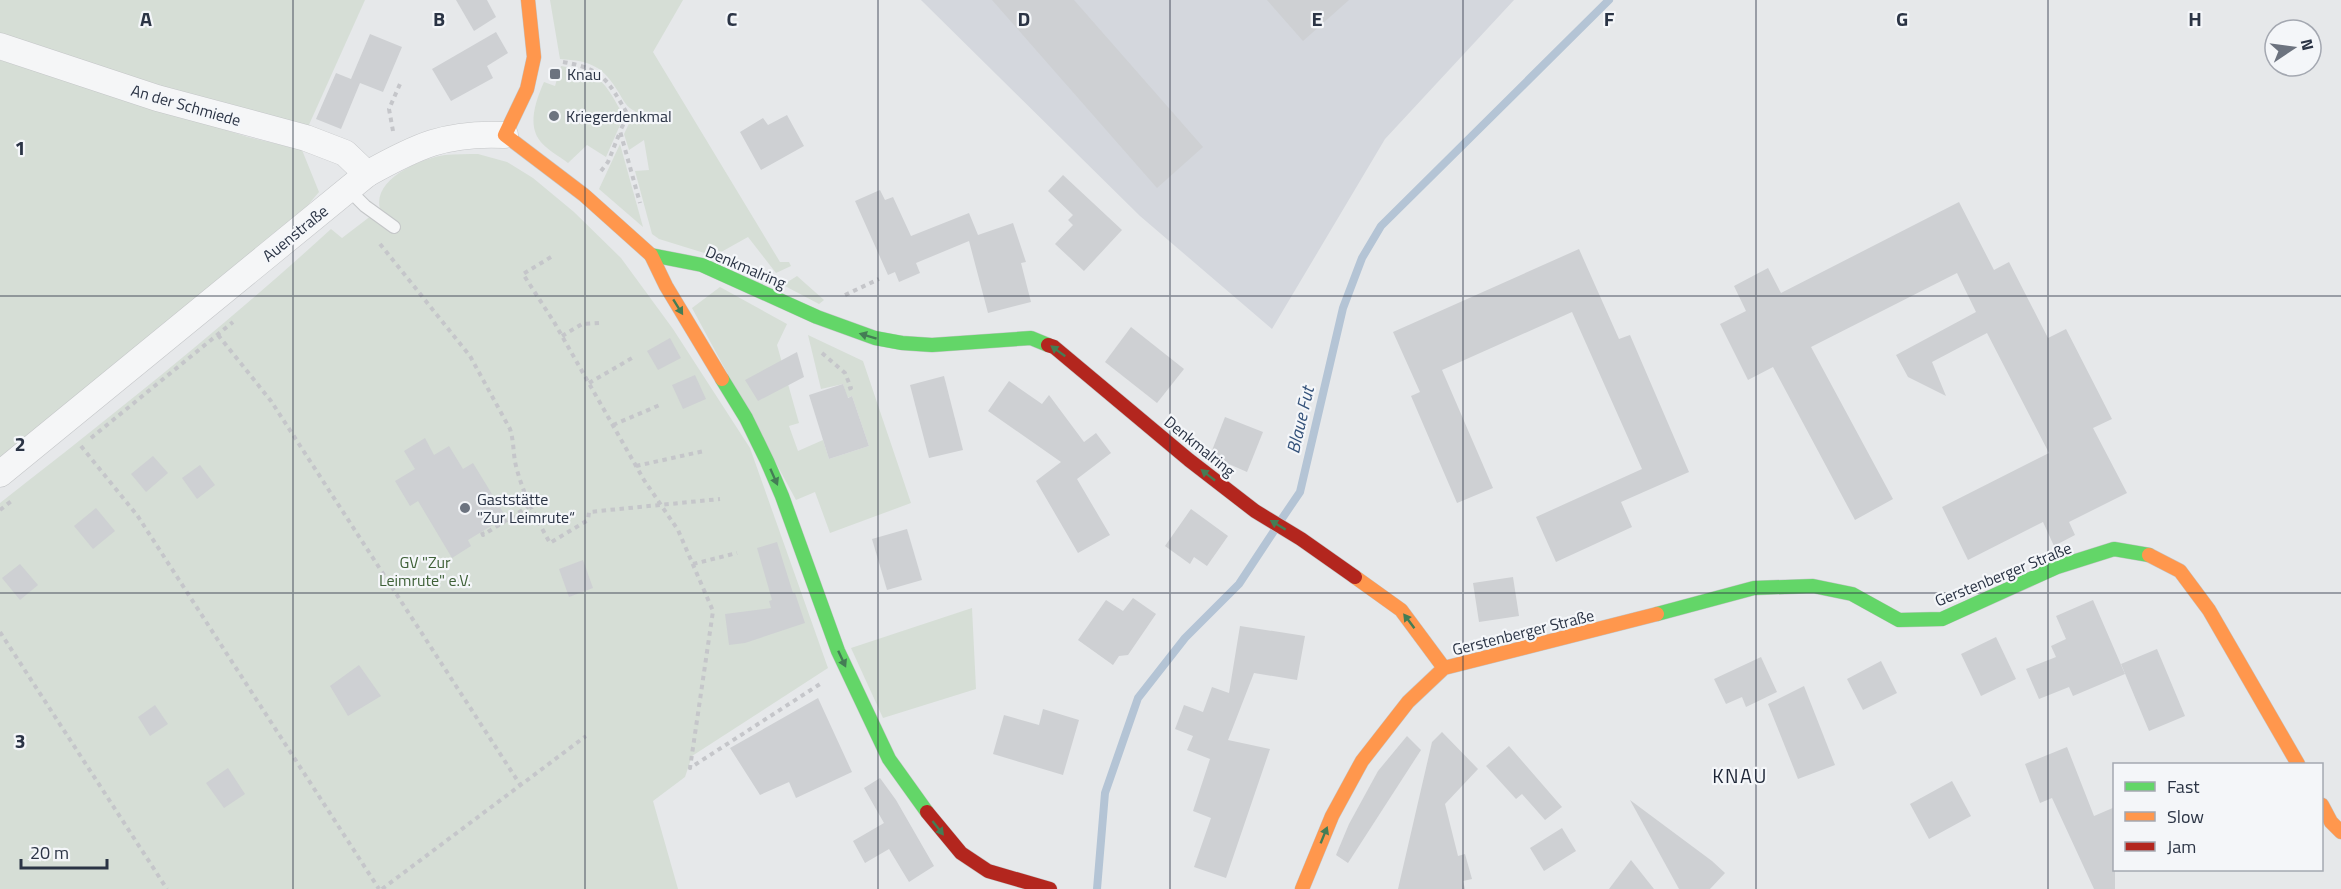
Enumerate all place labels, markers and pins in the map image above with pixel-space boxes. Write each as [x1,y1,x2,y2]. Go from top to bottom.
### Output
place label: Knau [567,62,601,86]
marker: Knau [548,67,562,81]
place label: Kriegerdenkmal [566,104,672,128]
marker: Kriegerdenkmal [547,109,561,123]
place label: Gaststätte "Zur Leimrute“ [477,487,575,529]
marker: Gaststätte "Zur Leimrute“ [458,501,472,515]

